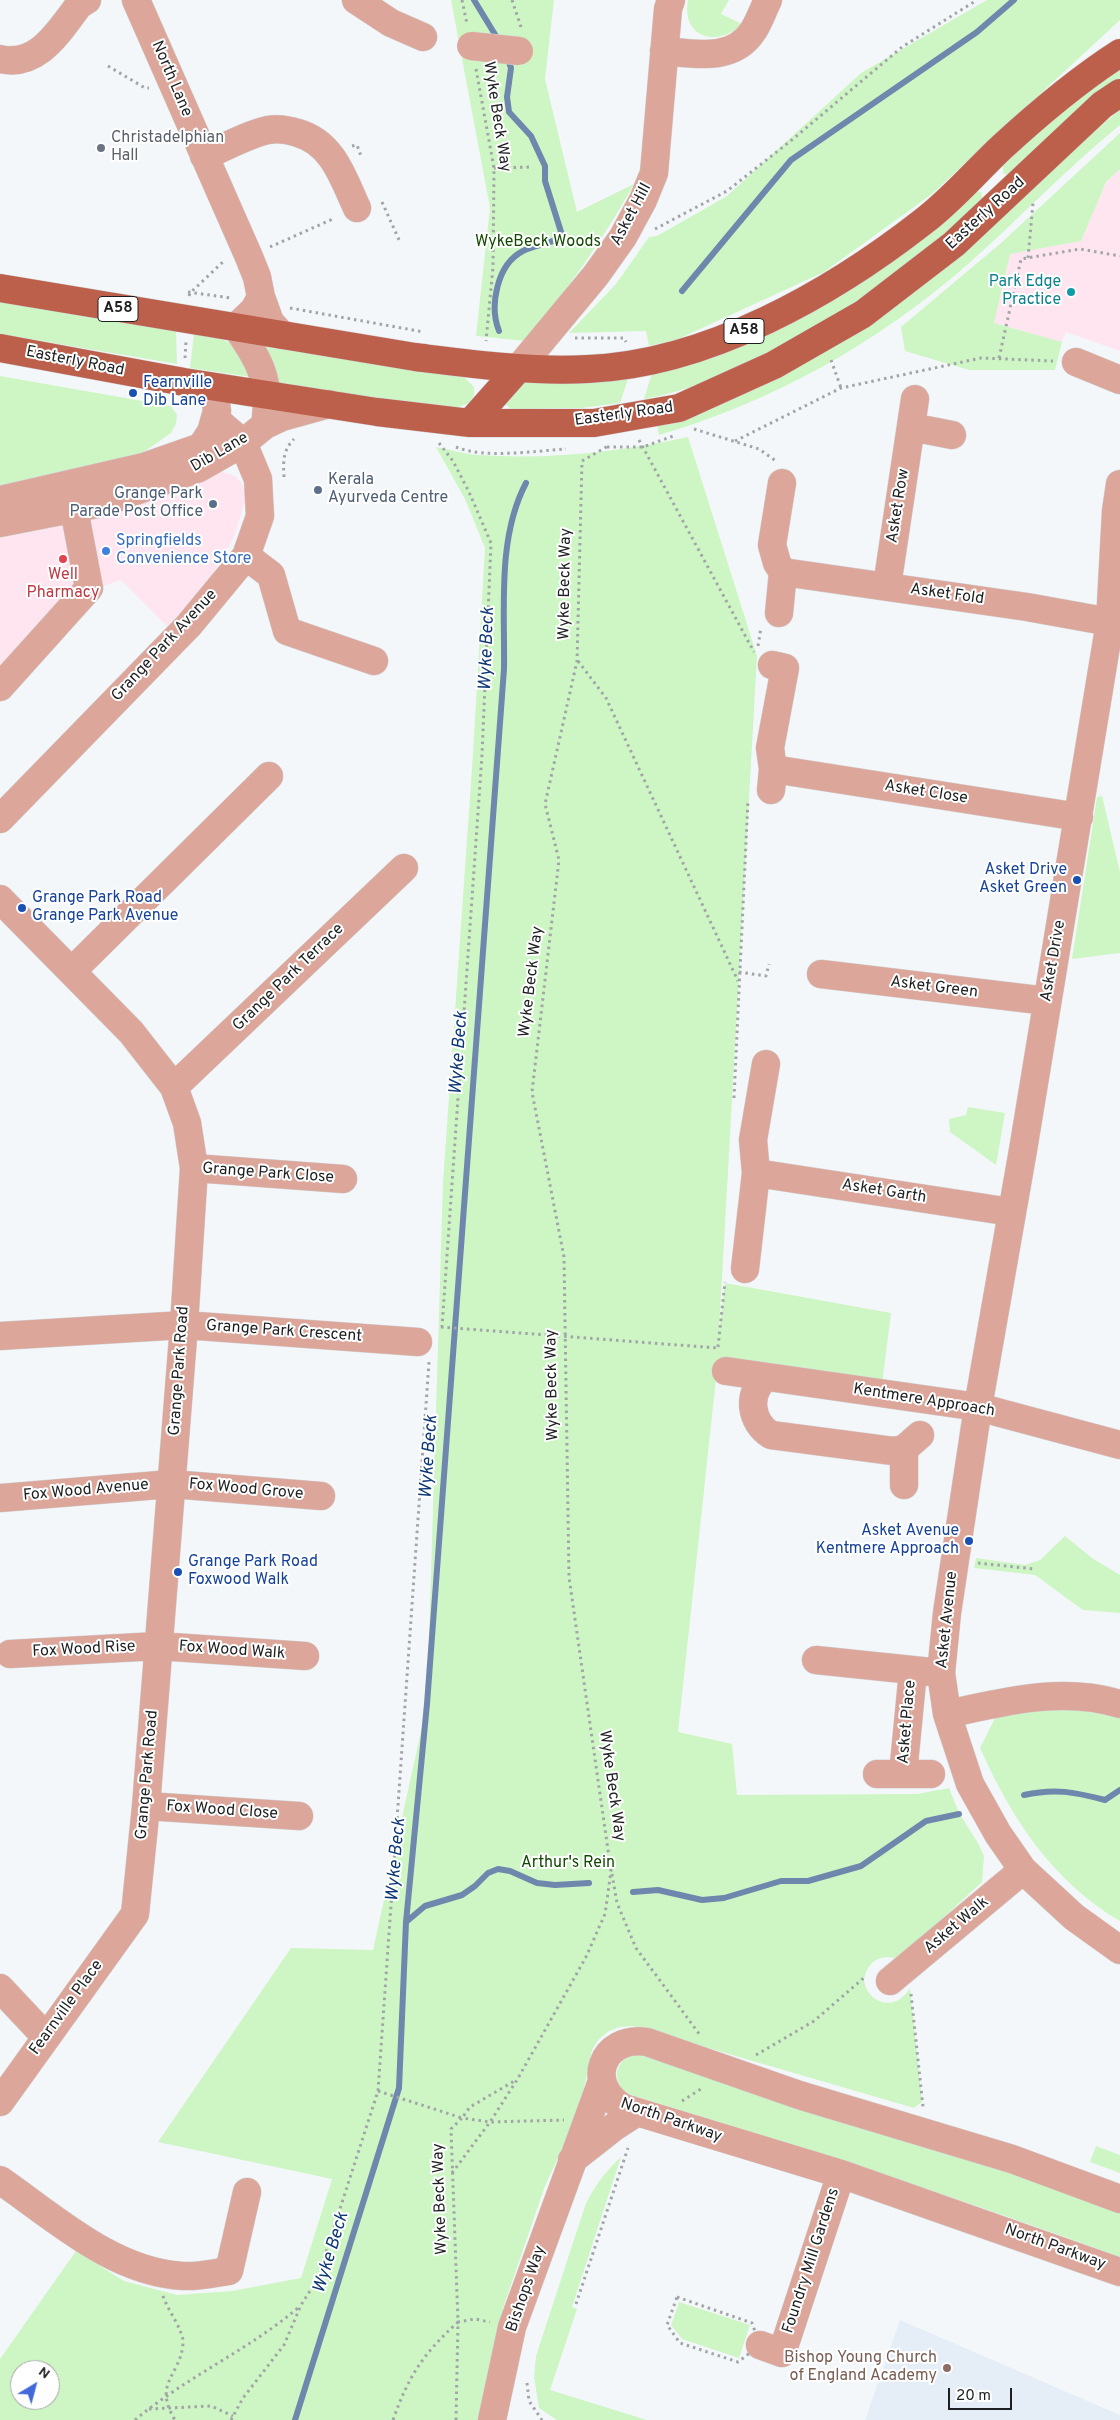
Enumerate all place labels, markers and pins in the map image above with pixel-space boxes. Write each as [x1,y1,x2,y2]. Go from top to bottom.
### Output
place label: Christadelphian Hall [111,129,224,167]
marker: Christadelphian Hall [95,142,107,154]
place label: Park Edge Practice [989,273,1061,311]
marker: Park Edge Practice [1065,286,1077,298]
place label: Fearnville Dib Lane [143,374,212,412]
marker: Fearnville Dib Lane [127,387,139,399]
place label: Kerala Ayurveda Centre [328,471,448,509]
marker: Kerala Ayurveda Centre [312,484,324,496]
place label: Grange Park Parade Post Office [69,485,203,523]
marker: Grange Park Parade Post Office [207,498,219,510]
place label: Springfields Convenience Store [116,532,251,570]
marker: Springfields Convenience Store [100,545,112,557]
marker: Well Pharmacy [57,553,69,565]
place label: Well Pharmacy [27,566,99,604]
place label: Asket Drive Asket Green [979,861,1067,899]
marker: Asket Drive Asket Green [1071,874,1083,886]
place label: Grange Park Road Grange Park Avenue [32,889,178,927]
marker: Grange Park Road Grange Park Avenue [16,902,28,914]
place label: Asket Avenue Kentmere Approach [816,1522,959,1560]
marker: Asket Avenue Kentmere Approach [963,1535,975,1547]
place label: Grange Park Road Foxwood Walk [188,1553,318,1591]
marker: Grange Park Road Foxwood Walk [172,1566,184,1578]
place label: Bishop Young Church of England Academy [784,2349,937,2387]
marker: Bishop Young Church of England Academy [941,2362,953,2374]

